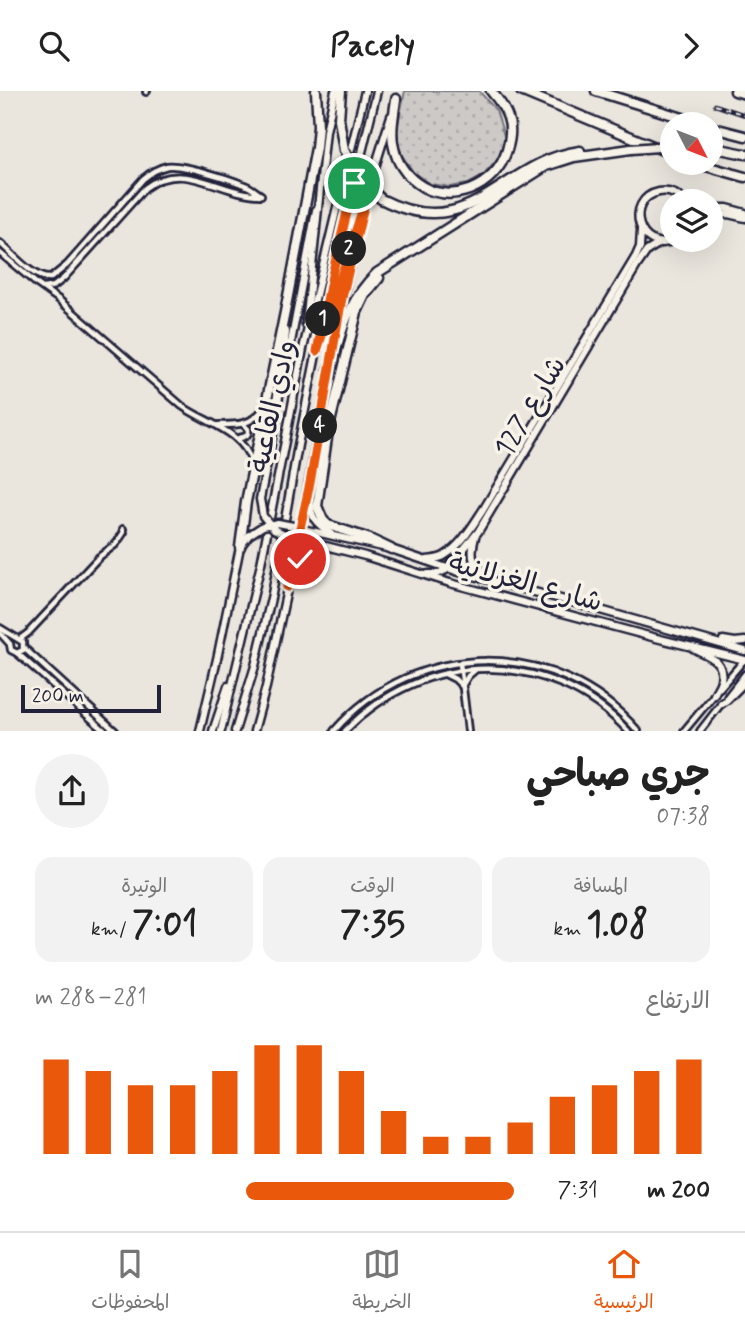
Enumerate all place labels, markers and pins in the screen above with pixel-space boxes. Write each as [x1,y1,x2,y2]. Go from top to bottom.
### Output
pin [324,153,384,213]
pin: 2 [332,231,366,267]
pin: 1 [306,301,340,337]
pin: 4 [302,409,338,443]
pin [270,529,330,589]

